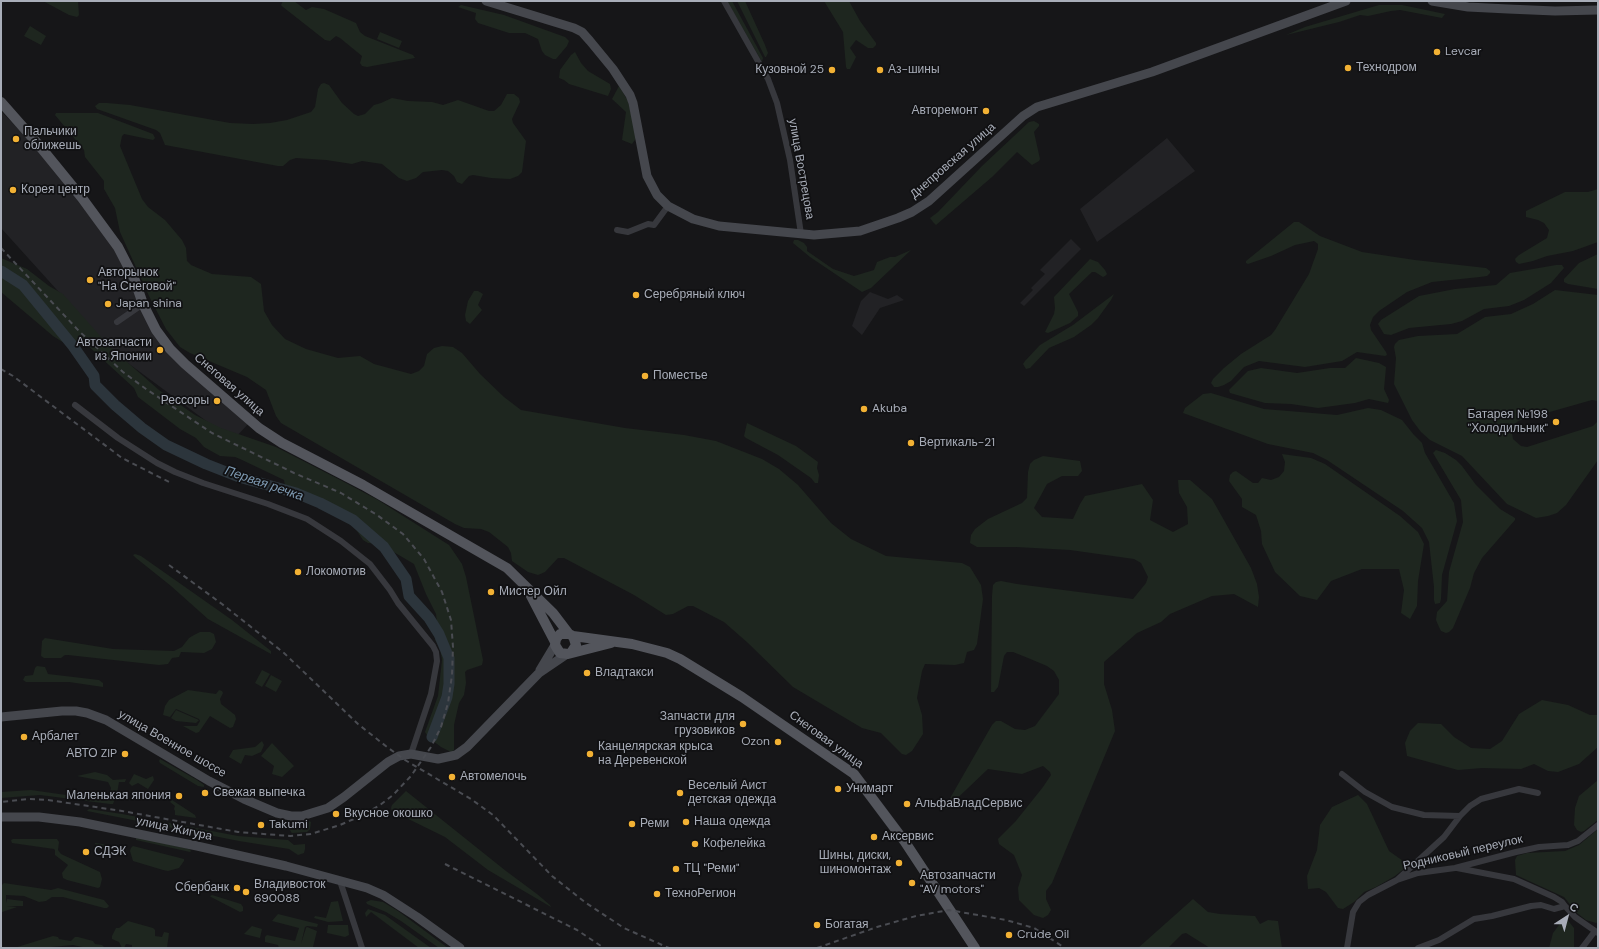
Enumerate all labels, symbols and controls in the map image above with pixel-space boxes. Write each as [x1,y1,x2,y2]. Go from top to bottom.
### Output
place label: Levcar [1445,45,1482,59]
marker: Levcar [1432,47,1442,57]
place label: Технодром [1356,61,1417,75]
place label: Кузовной 25 [755,63,824,77]
place label: Аз-шины [888,63,940,77]
marker: Технодром [1343,63,1353,73]
marker: Кузовной 25 [827,65,837,75]
marker: Аз-шины [875,65,885,75]
place label: Авторемонт [911,104,978,118]
marker: Авторемонт [981,106,991,116]
street label: улица Вострецова [785,118,817,220]
street label: Днепровская улица [907,120,999,202]
place label: Пальчики оближешь [24,125,81,153]
marker: Пальчики оближешь [11,134,21,144]
place label: Корея центр [21,183,90,197]
marker: Корея центр [8,185,18,195]
place label: Авторынок "На Снеговой" [98,266,176,294]
marker: Авторынок "На Снеговой" [85,275,95,285]
place label: Серебряный ключ [644,288,745,302]
marker: Серебряный ключ [631,290,641,300]
place label: Japan shina [116,297,182,311]
marker: Japan shina [103,299,113,309]
place label: Автозапчасти из Японии [76,336,152,364]
marker: Автозапчасти из Японии [155,345,165,355]
street label: Снеговая улица [191,351,267,419]
place label: Поместье [653,369,708,383]
marker: Поместье [640,371,650,381]
place label: Рессоры [161,394,209,408]
marker: Рессоры [212,396,222,406]
place label: Akuba [872,402,907,416]
marker: Akuba [859,404,869,414]
place label: Батарея №198 "Холодильник" [1467,408,1548,436]
marker: Батарея №198 "Холодильник" [1551,417,1561,427]
place label: Вертикаль-21 [919,436,995,450]
marker: Вертикаль-21 [906,438,916,448]
water label: Первая речка [223,463,305,505]
place label: Локомотив [306,565,366,579]
marker: Локомотив [293,567,303,577]
place label: Мистер Ойл [499,585,567,599]
marker: Мистер Ойл [486,587,496,597]
place label: Владтакси [595,666,654,680]
marker: Владтакси [582,668,592,678]
street label: улица Военное шоссе [115,707,229,781]
street label: Снеговая улица [786,708,866,772]
place label: Запчасти для грузовиков [660,710,735,738]
marker: Запчасти для грузовиков [738,719,748,729]
place label: Арбалет [32,730,79,744]
marker: Арбалет [19,732,29,742]
place label: Ozon [741,735,770,749]
marker: Ozon [773,737,783,747]
place label: Канцелярская крыса на Деревенской [598,740,713,768]
place label: АВТО ZIP [66,747,117,761]
marker: АВТО ZIP [120,749,130,759]
marker: Канцелярская крыса на Деревенской [585,749,595,759]
place label: Автомелочь [460,770,527,784]
marker: Автомелочь [447,772,457,782]
place label: Веселый Аист детская одежда [688,779,776,807]
place label: Унимарт [846,782,893,796]
marker: Унимарт [833,784,843,794]
place label: Свежая выпечка [213,786,305,800]
marker: Свежая выпечка [200,788,210,798]
marker: Веселый Аист детская одежда [675,788,685,798]
place label: Маленькая япония [66,789,171,803]
marker: Маленькая япония [174,791,184,801]
place label: АльфаВладСервис [915,797,1023,811]
marker: АльфаВладСервис [902,799,912,809]
place label: Вкусное окошко [344,807,433,821]
marker: Вкусное окошко [331,809,341,819]
street label: улица Жигура [135,814,213,844]
place label: Наша одежда [694,815,770,829]
place label: Реми [640,817,669,831]
marker: Наша одежда [681,817,691,827]
place label: Takumi [269,818,308,832]
marker: Реми [627,819,637,829]
marker: Takumi [256,820,266,830]
place label: Аксервис [882,830,934,844]
marker: Аксервис [869,832,879,842]
street label: Родниковый переулок [1402,832,1524,874]
place label: Кофелейка [703,837,765,851]
marker: Кофелейка [690,839,700,849]
place label: СДЭК [94,845,126,859]
marker: СДЭК [81,847,91,857]
place label: Шины, диски, шиномонтаж [819,849,891,877]
marker: Шины, диски, шиномонтаж [894,858,904,868]
place label: ТЦ "Реми" [684,862,739,876]
marker: ТЦ "Реми" [671,864,681,874]
place label: Автозапчасти "AV motors" [920,869,996,897]
place label: Владивосток 690088 [254,878,326,906]
marker: Автозапчасти "AV motors" [907,878,917,888]
place label: Сбербанк [175,881,229,895]
marker: Сбербанк [232,883,242,893]
marker: Владивосток 690088 [241,887,251,897]
place label: ТехноРегион [665,887,736,901]
marker: ТехноРегион [652,889,662,899]
north arrow [1547,897,1587,937]
text: С [1567,899,1581,915]
place label: Богатая [825,918,869,932]
marker: Богатая [812,920,822,930]
place label: Crude Oil [1017,928,1069,942]
marker: Crude Oil [1004,930,1014,940]

